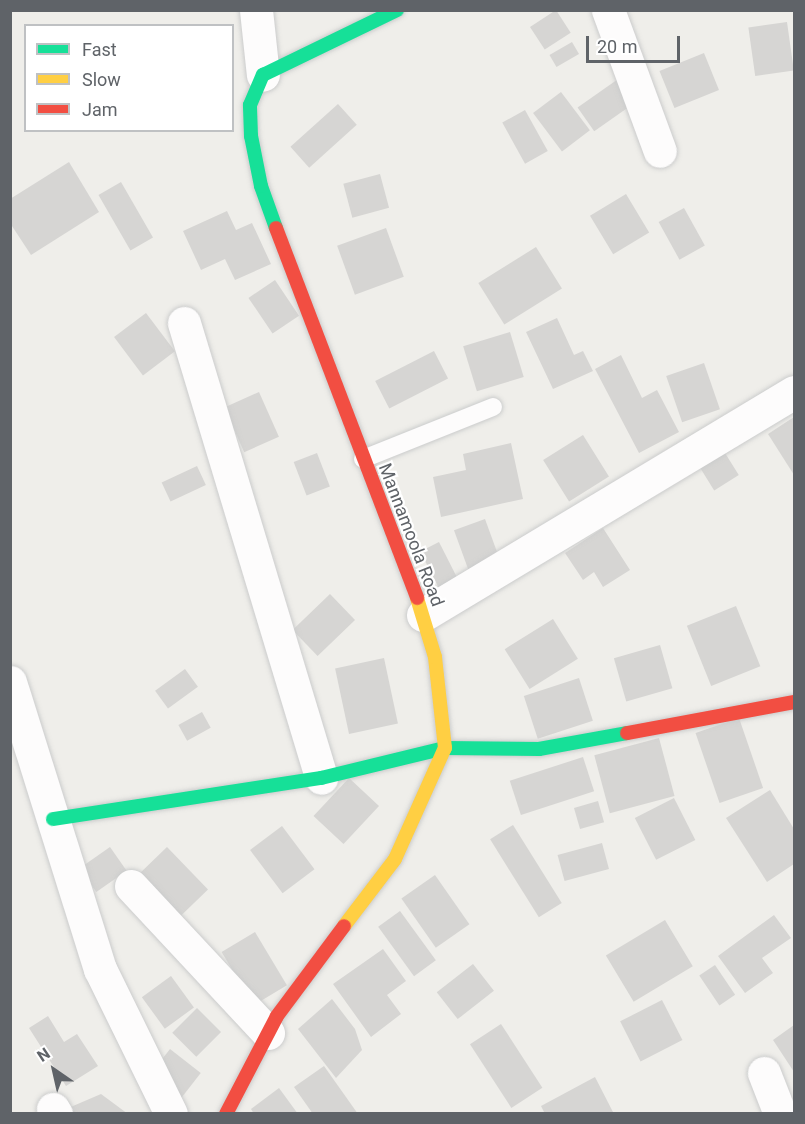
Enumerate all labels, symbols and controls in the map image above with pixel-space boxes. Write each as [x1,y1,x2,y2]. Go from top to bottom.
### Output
legend [24,24,234,132]
scale bar [589,24,684,62]
text: 20 m [597,36,637,57]
text: Fast [82,39,117,60]
text: Slow [82,69,121,90]
text: Jam [82,99,118,120]
street label: Mannamoola Road [374,460,448,610]
north arrow [24,1040,84,1100]
text: N [34,1044,54,1066]

